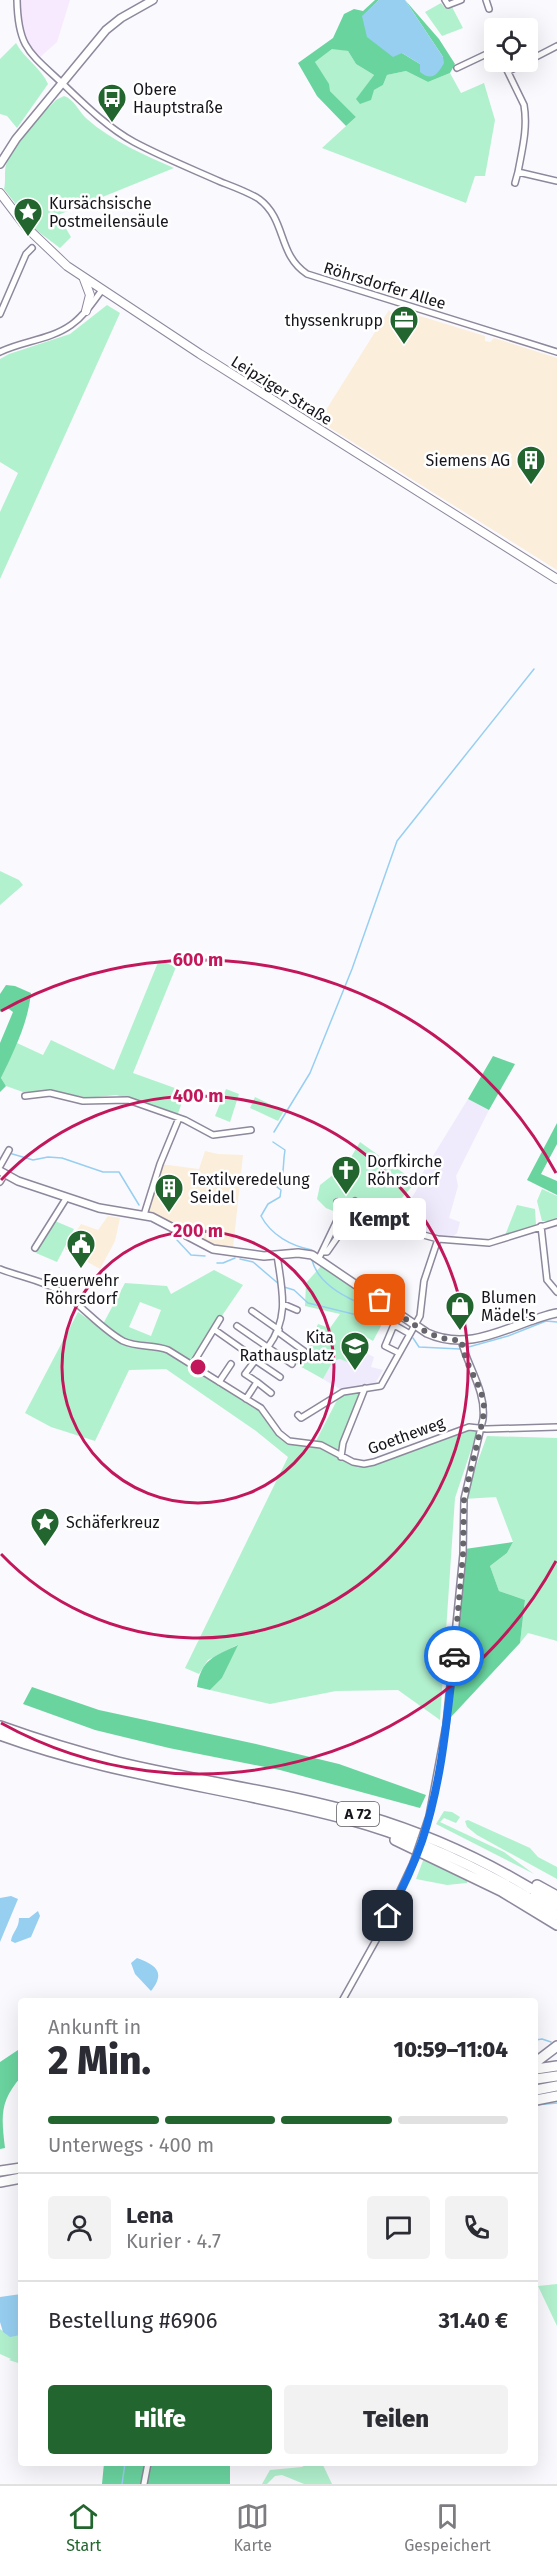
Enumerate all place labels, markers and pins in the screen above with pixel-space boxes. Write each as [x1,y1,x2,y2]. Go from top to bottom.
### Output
place label: Obere Hauptstraße [133,80,223,117]
bus stop icon: Obere Hauptstraße [96,82,128,124]
place label: Kursächsische Postmeilensäule [49,194,169,231]
place icon: Kursächsische Postmeilensäule [12,196,44,238]
office icon: thyssenkrupp [388,304,420,346]
place label: thyssenkrupp [285,311,383,330]
building icon: Siemens AG [515,444,547,486]
place label: Siemens AG [425,451,510,470]
place label: Dorfkirche Röhrsdorf [367,1152,442,1189]
church icon: Dorfkirche Röhrsdorf [330,1154,362,1196]
place label: Textilveredelung Seidel [190,1170,310,1207]
building icon: Textilveredelung Seidel [153,1172,185,1214]
callout: Kempt [334,1198,427,1240]
public building icon: Feuerwehr Röhrsdorf [65,1228,97,1270]
place label: Feuerwehr Röhrsdorf [43,1271,120,1308]
pin [354,1274,405,1325]
place label: Blumen Mädel's [481,1288,537,1325]
shop icon: Blumen Mädel's [444,1290,476,1332]
place label: Kita Rathausplatz [240,1328,334,1365]
school or university icon: Kita Rathausplatz [339,1330,371,1372]
centre of rings [188,1357,208,1377]
place icon: Schäferkreuz [29,1506,61,1548]
place label: Schäferkreuz [66,1513,159,1532]
pin [362,1890,413,1941]

